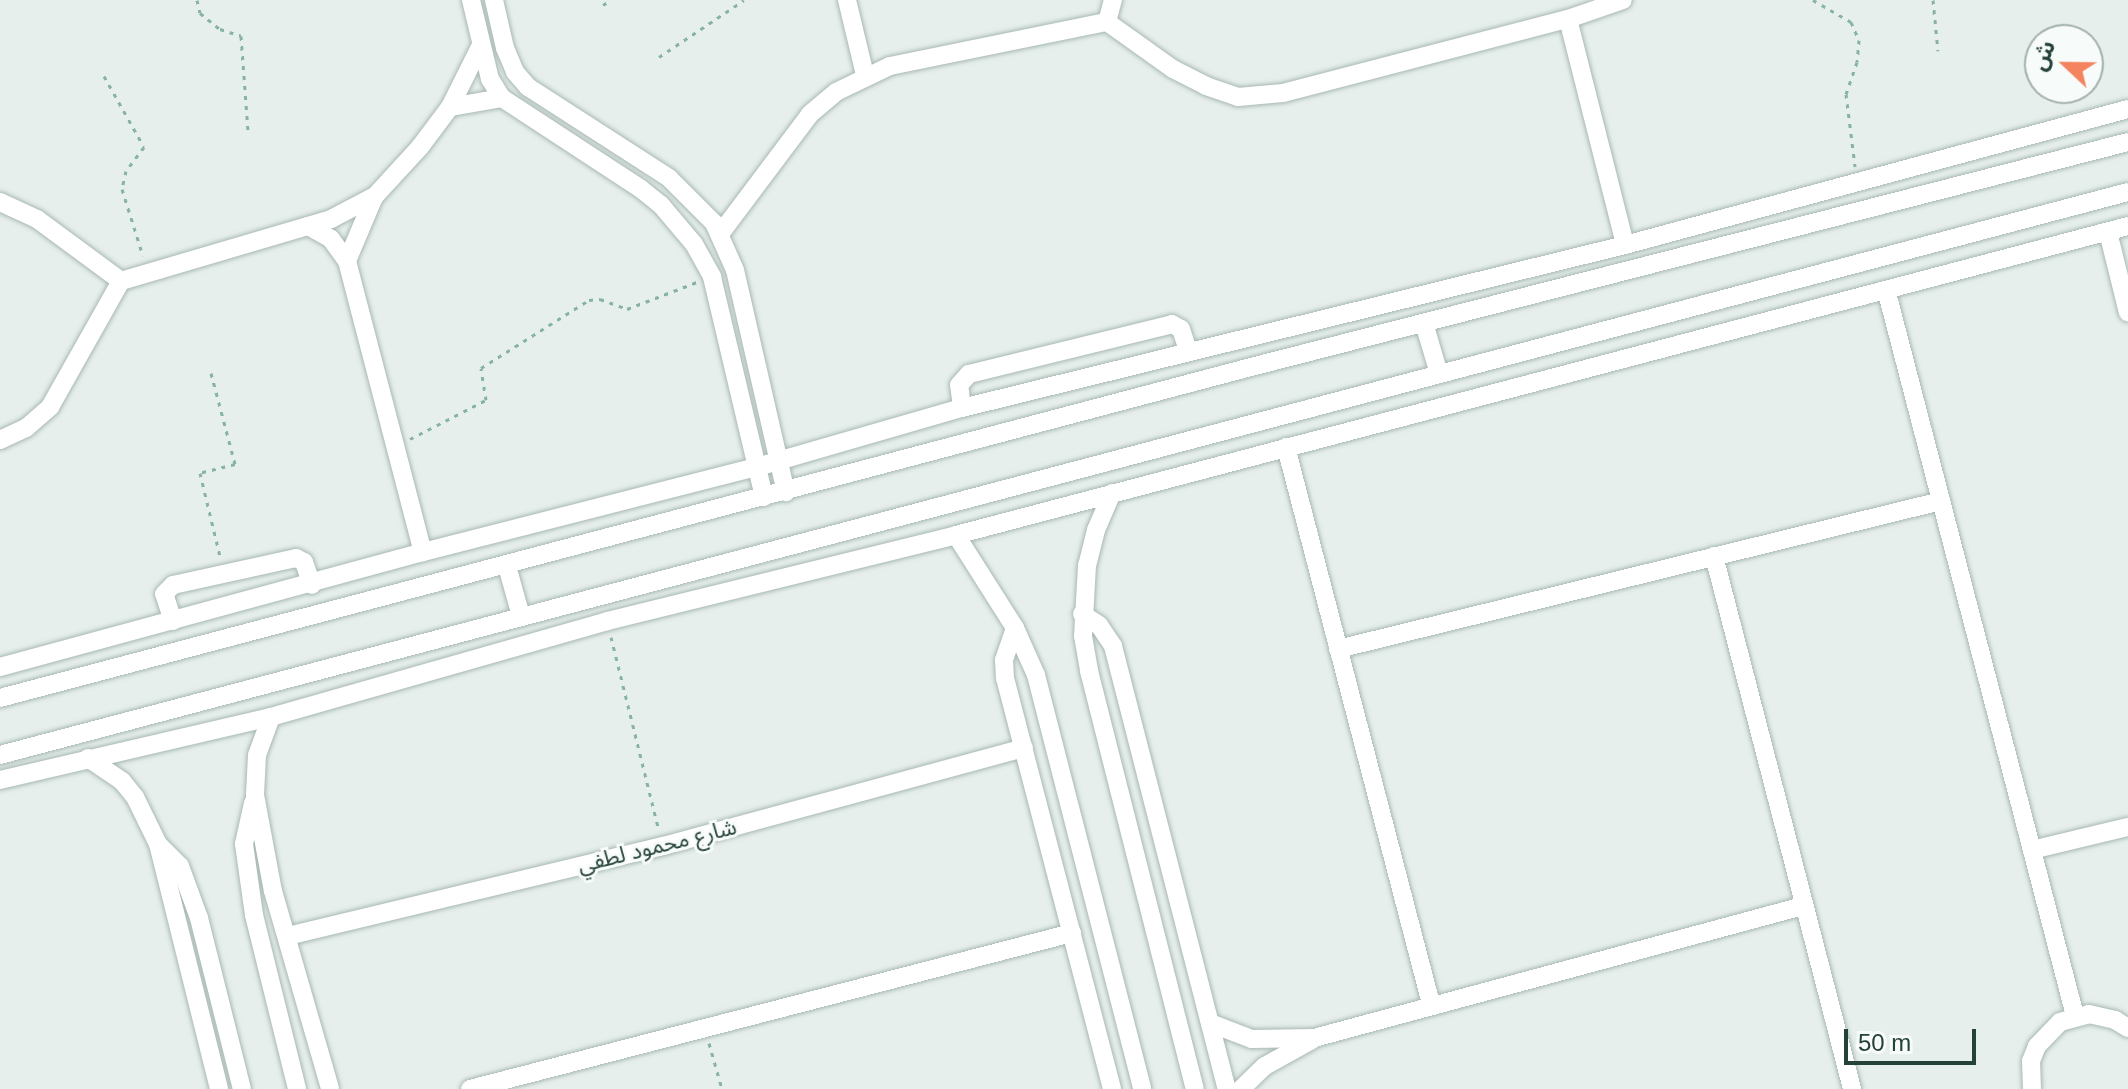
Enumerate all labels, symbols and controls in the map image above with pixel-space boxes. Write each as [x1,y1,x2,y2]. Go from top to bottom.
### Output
north arrow [2024,24,2104,104]
text: ش [2026,37,2060,74]
street label: شارع محمود لطفي [575,814,739,878]
scale bar [1848,1013,1980,1063]
text: 50 m [1858,1029,1911,1056]

